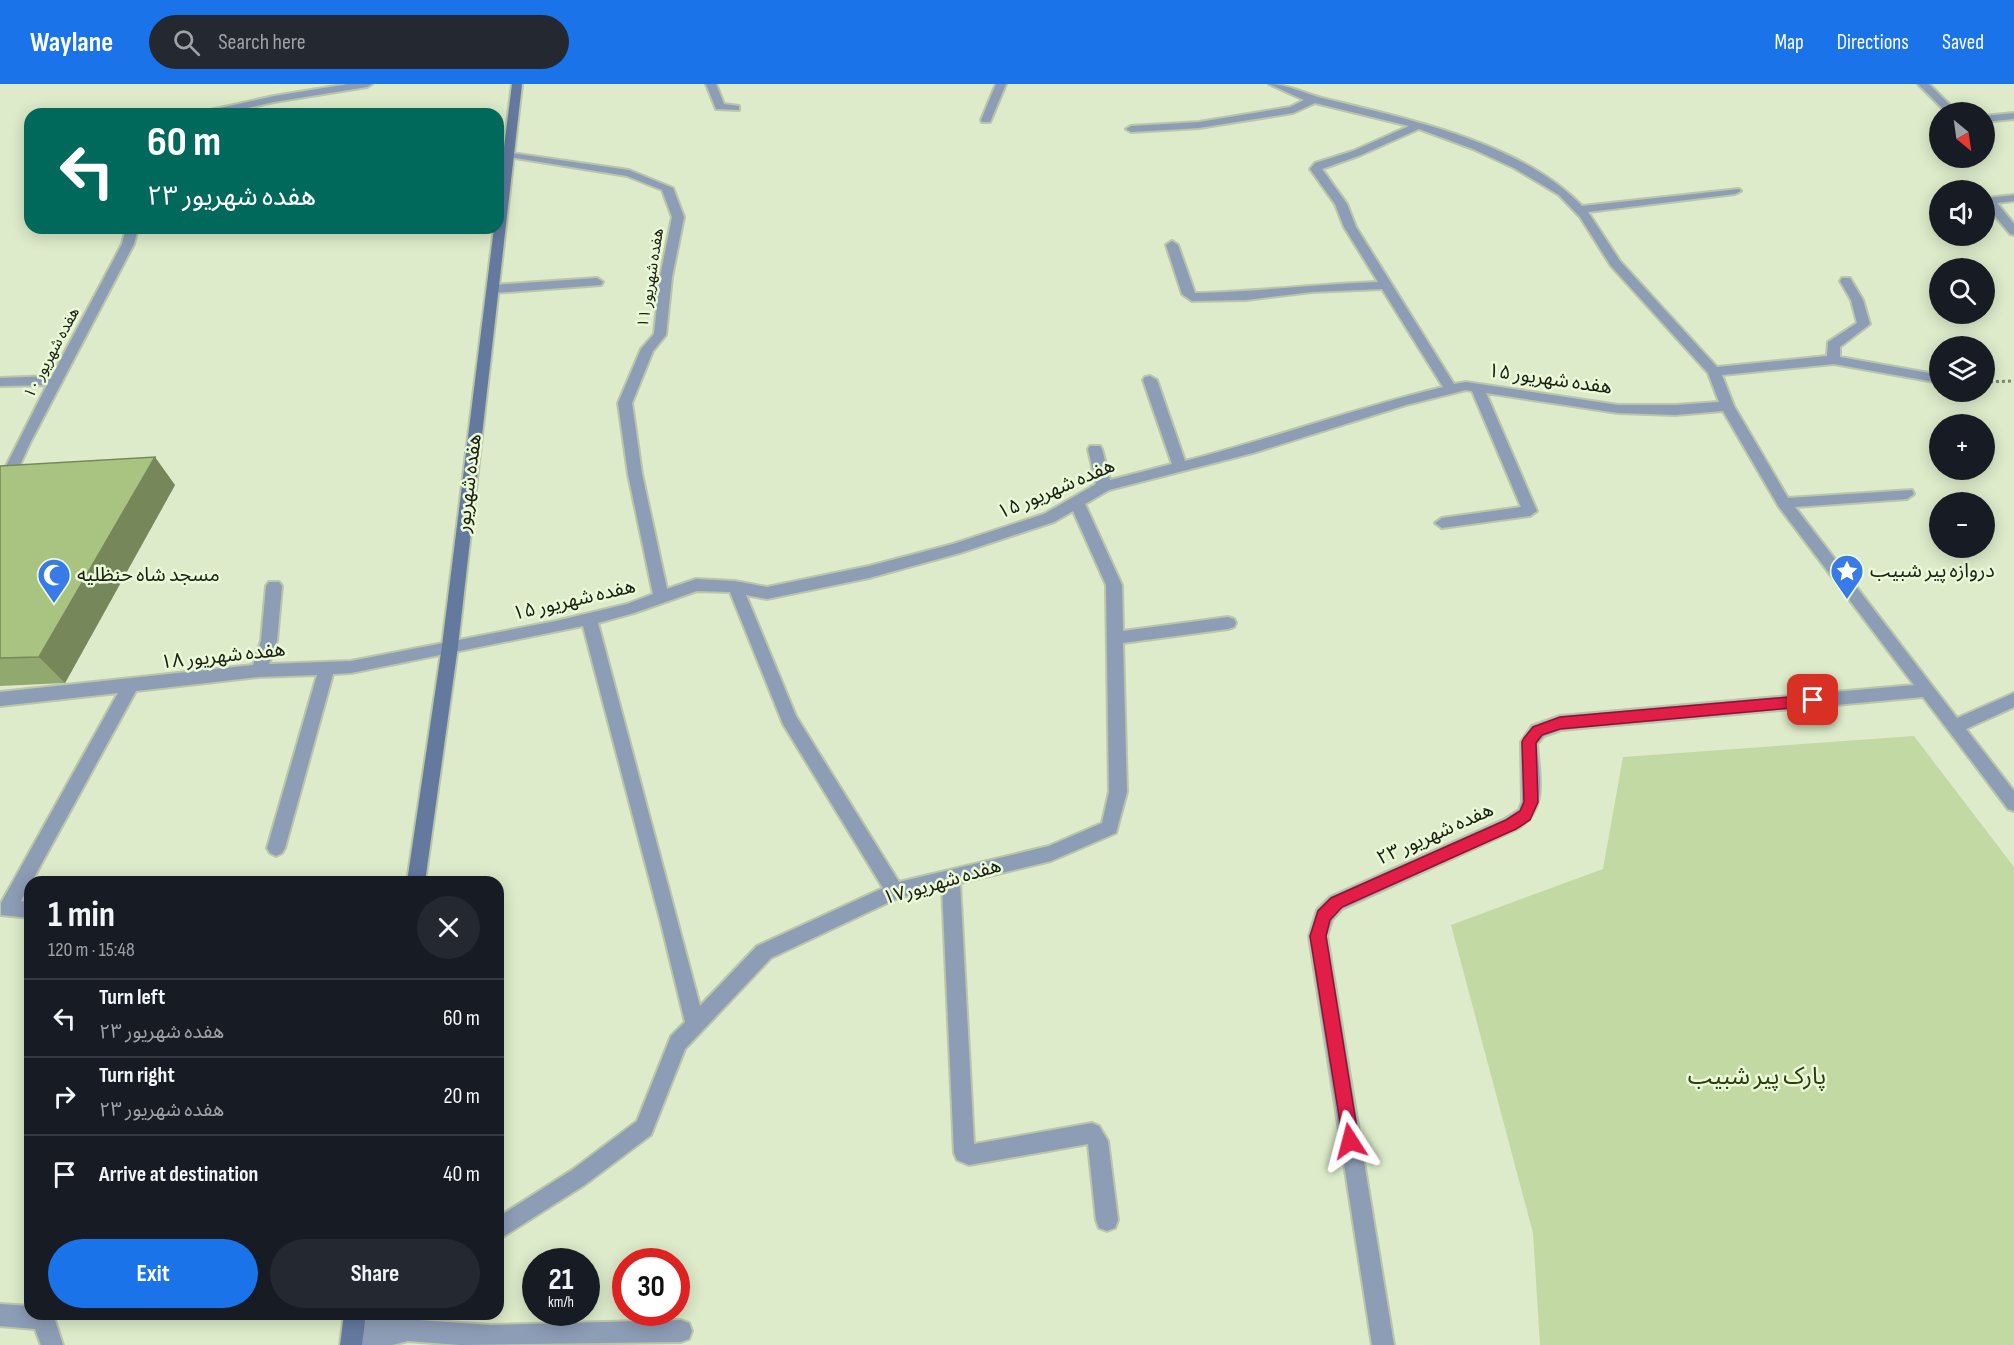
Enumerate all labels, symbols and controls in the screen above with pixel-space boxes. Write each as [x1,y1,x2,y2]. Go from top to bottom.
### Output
search box [149,15,569,69]
text: Waylane [30,26,113,59]
icon: search [170,26,203,59]
text: Search here [218,29,306,56]
text: Map [1774,30,1804,55]
text: Directions [1837,30,1909,55]
text: Saved [1942,30,1984,55]
north arrow [1929,102,1995,168]
map controls [1929,102,1995,558]
text: 60 m [147,117,221,168]
icon: left [48,132,126,210]
button: sound [1929,180,1995,246]
text: هفده شهریور ۲۳ [147,181,316,213]
street label: هفده شهریور ۱۱ [634,227,668,329]
button: search [1929,258,1995,324]
street label: هفده شهریور ۱۰ [20,304,84,402]
button: layers [1929,336,1995,402]
street label: هفده شهریور ۱۵ [1486,358,1614,400]
button: + [1929,414,1995,480]
street label: هفده شهریور [451,432,487,535]
street label: هفده شهریور ۱۵ [994,453,1118,525]
button: − [1929,492,1995,558]
place icon: دروازه پیر شبیب [1829,553,1865,600]
mosque icon: مسجد شاه حنظلیه [36,557,72,604]
place label: دروازه پیر شبیب [1870,559,1995,583]
place label: مسجد شاه حنظلیه [77,563,220,587]
street label: هفده شهریور ۱۵ [510,574,638,626]
street label: هفده شهریور ۱۸ [159,638,287,674]
pin [1787,674,1838,725]
icon: arrive [1796,683,1829,716]
street label: هفده شهریور ۲۳ [1373,798,1497,870]
street label: هفده شهریور۱۷ [880,854,1004,910]
text: 1 min [48,894,115,937]
button: close [417,896,480,959]
text: 120 m · 15:48 [48,938,135,962]
text: Turn left [99,984,165,1011]
icon: left [48,1002,81,1035]
text: 60 m [443,1005,480,1032]
text: هفده شهریور ۲۳ [99,1020,224,1044]
text: Turn right [99,1062,175,1089]
park label: پارک پیر شبیب [1688,1062,1826,1091]
icon: right [48,1080,81,1113]
text: 20 m [444,1083,480,1110]
text: هفده شهریور ۲۳ [99,1098,224,1122]
position arrow [1318,1109,1382,1173]
icon: arrive [48,1158,81,1191]
text: Arrive at destination [99,1161,258,1188]
text: 40 m [443,1161,480,1188]
button: Exit [48,1239,258,1308]
button: Share [270,1239,480,1308]
speed limit sign: 30 [612,1248,690,1326]
text: 21 [549,1262,573,1298]
text: km/h [548,1293,574,1312]

